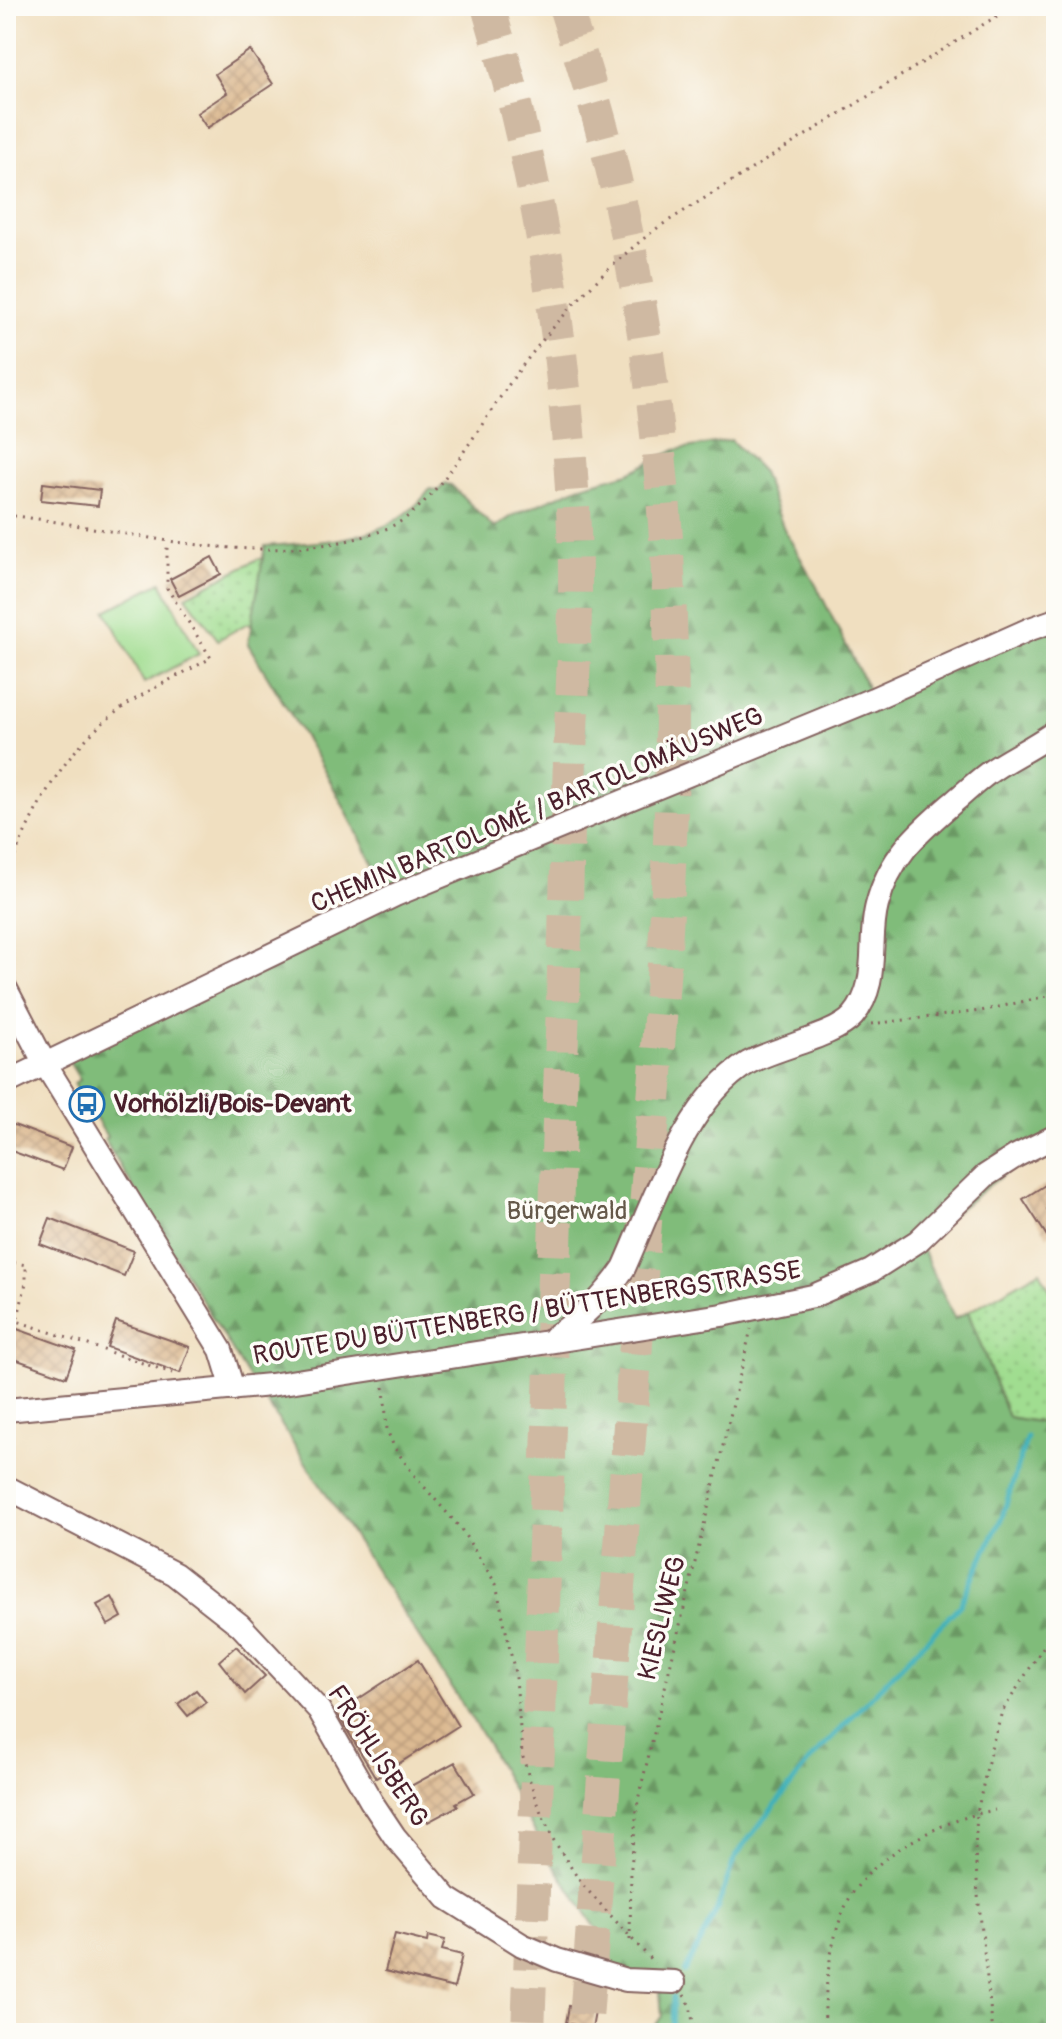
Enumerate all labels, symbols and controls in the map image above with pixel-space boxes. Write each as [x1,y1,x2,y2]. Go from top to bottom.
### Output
street label: CHEMIN BARTOLOMÉ / BARTOLOMÄUSWEG [306,700,768,920]
bus stop icon: Vorhölzli/Bois-Devant [68,1085,106,1123]
place label: Vorhölzli/Bois-Devant [113,1088,352,1120]
park label: Bürgerwald [506,1195,628,1227]
street label: ROUTE DU BÜTTENBERG / BÜTTENBERGSTRASSE [251,1254,803,1372]
street label: KIESLIWEG [631,1553,693,1683]
street label: FRÖHLISBERG [320,1679,436,1833]

